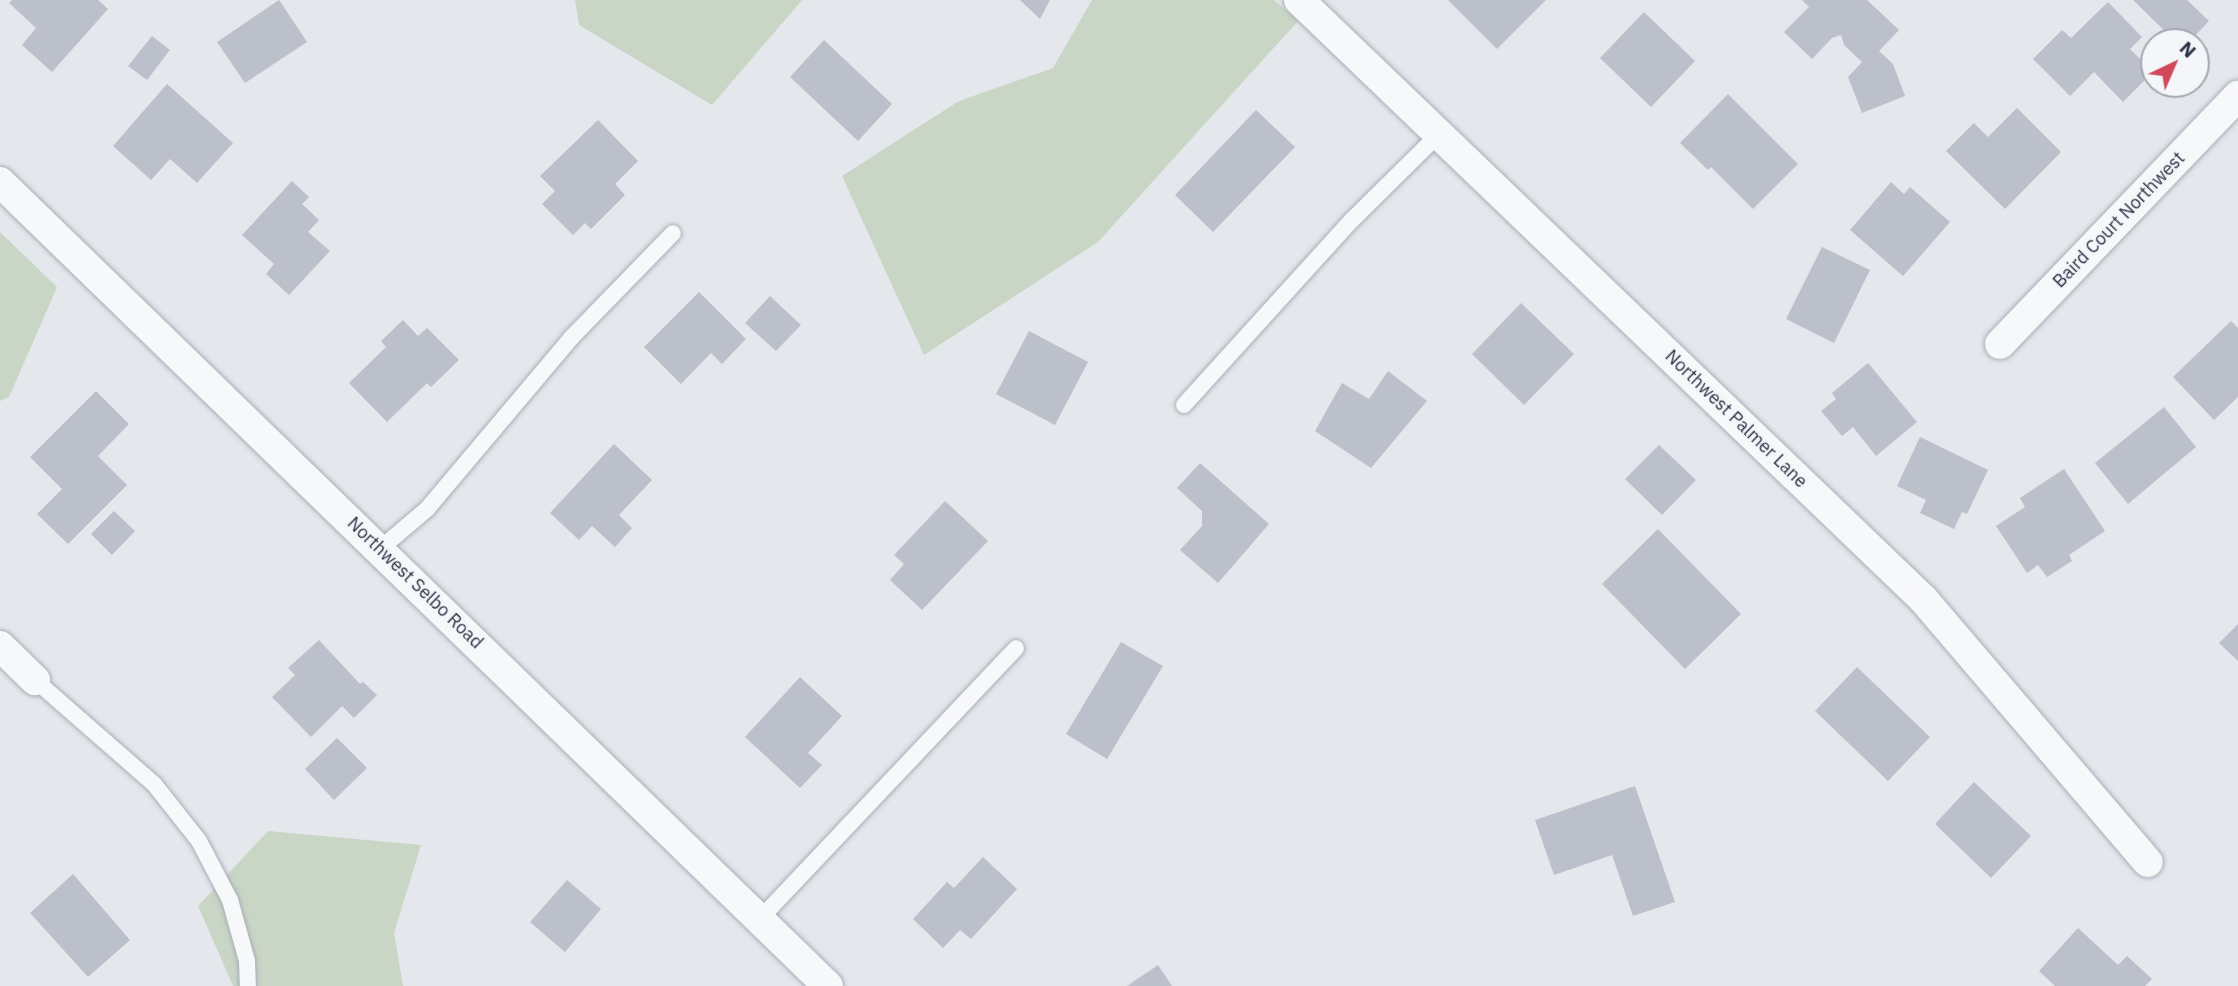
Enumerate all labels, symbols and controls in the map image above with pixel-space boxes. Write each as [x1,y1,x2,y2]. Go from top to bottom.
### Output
north arrow [2140,28,2210,98]
text: N [2175,36,2201,63]
street label: Baird Court Northwest [2049,148,2189,292]
street label: Northwest Palmer Lane [1660,346,1812,492]
street label: Northwest Selbo Road [343,513,487,653]

